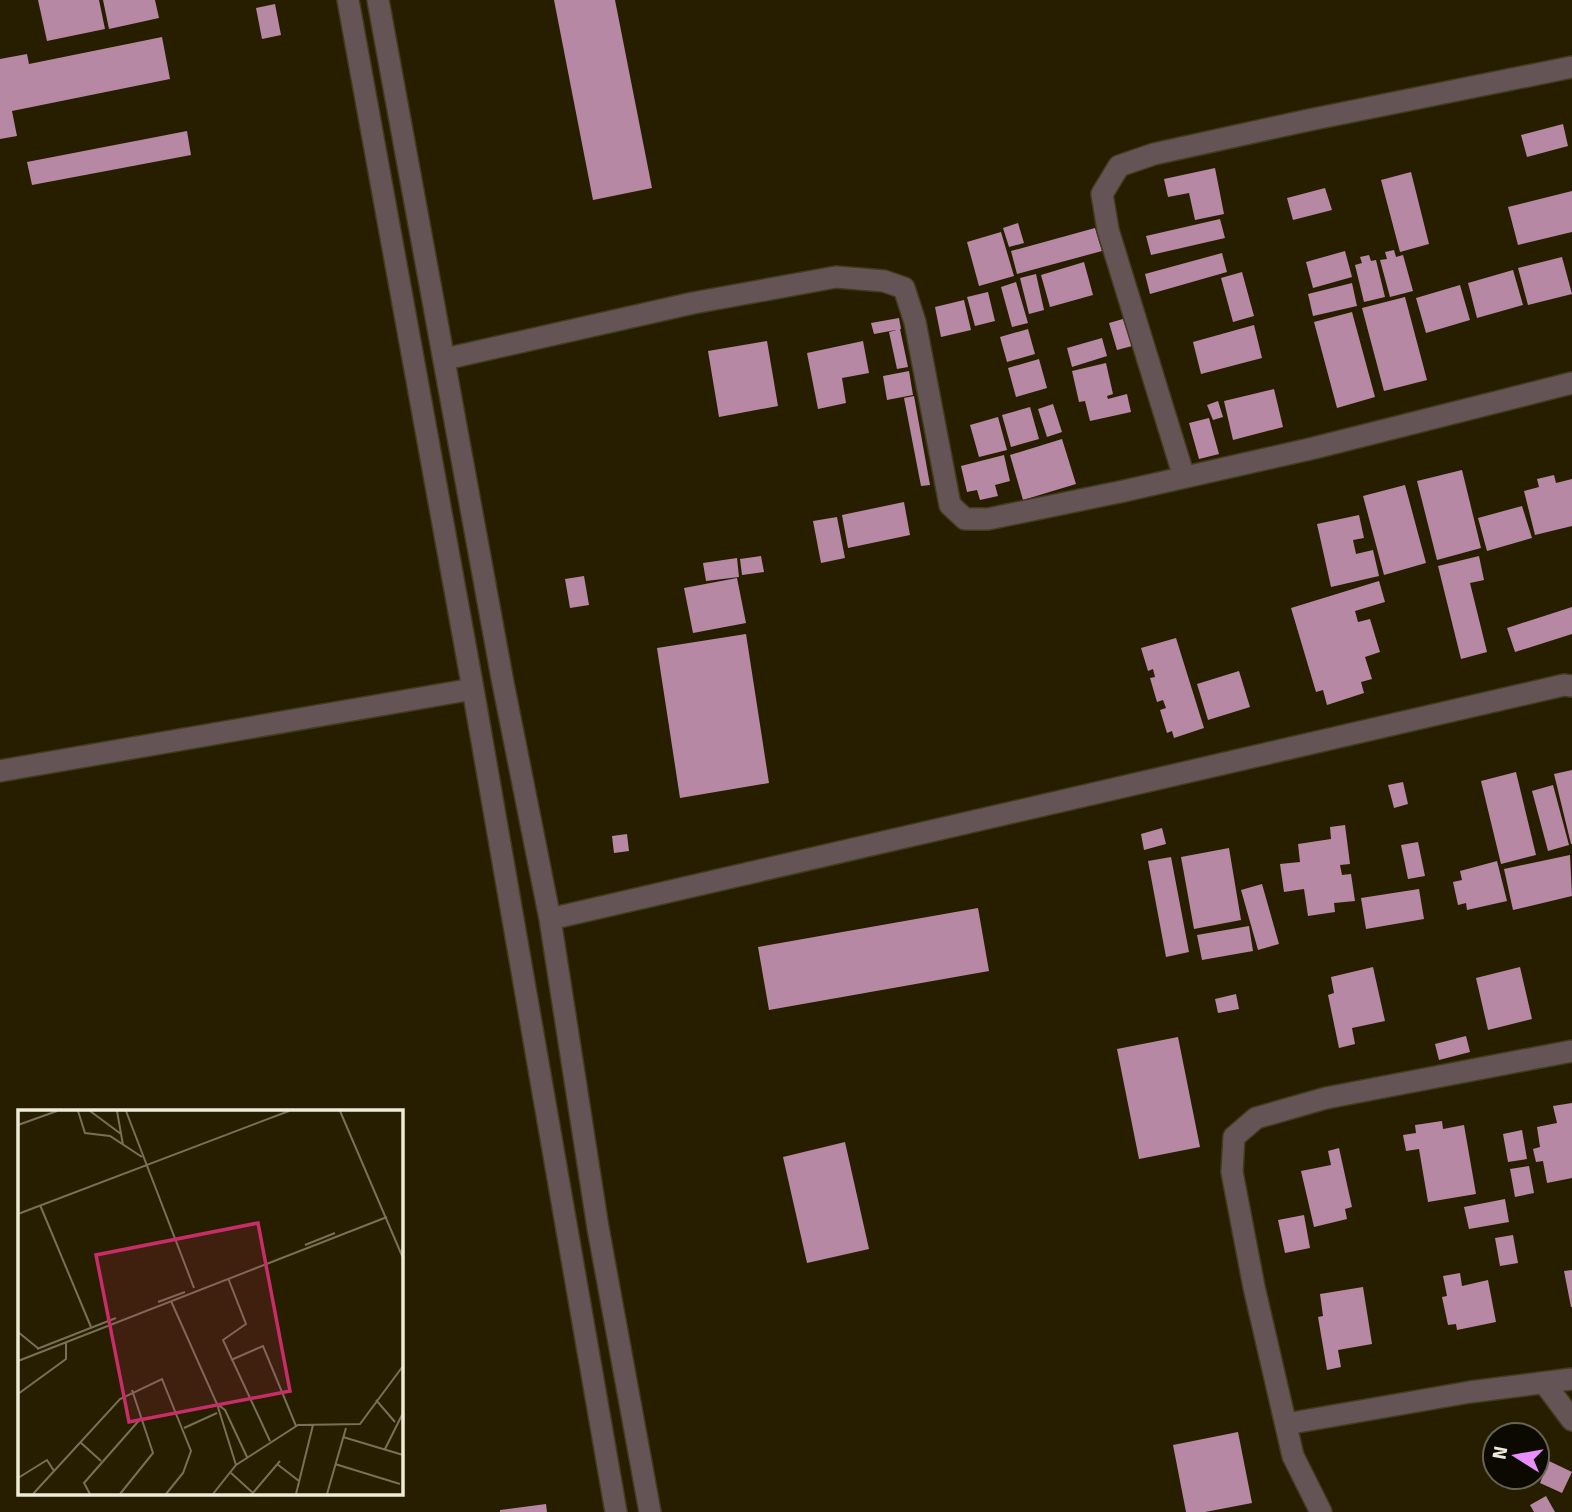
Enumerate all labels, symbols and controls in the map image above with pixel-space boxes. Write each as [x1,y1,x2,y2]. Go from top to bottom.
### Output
inset map [18,1110,402,1494]
north arrow [1481,1421,1551,1491]
text: N [1487,1444,1513,1462]

